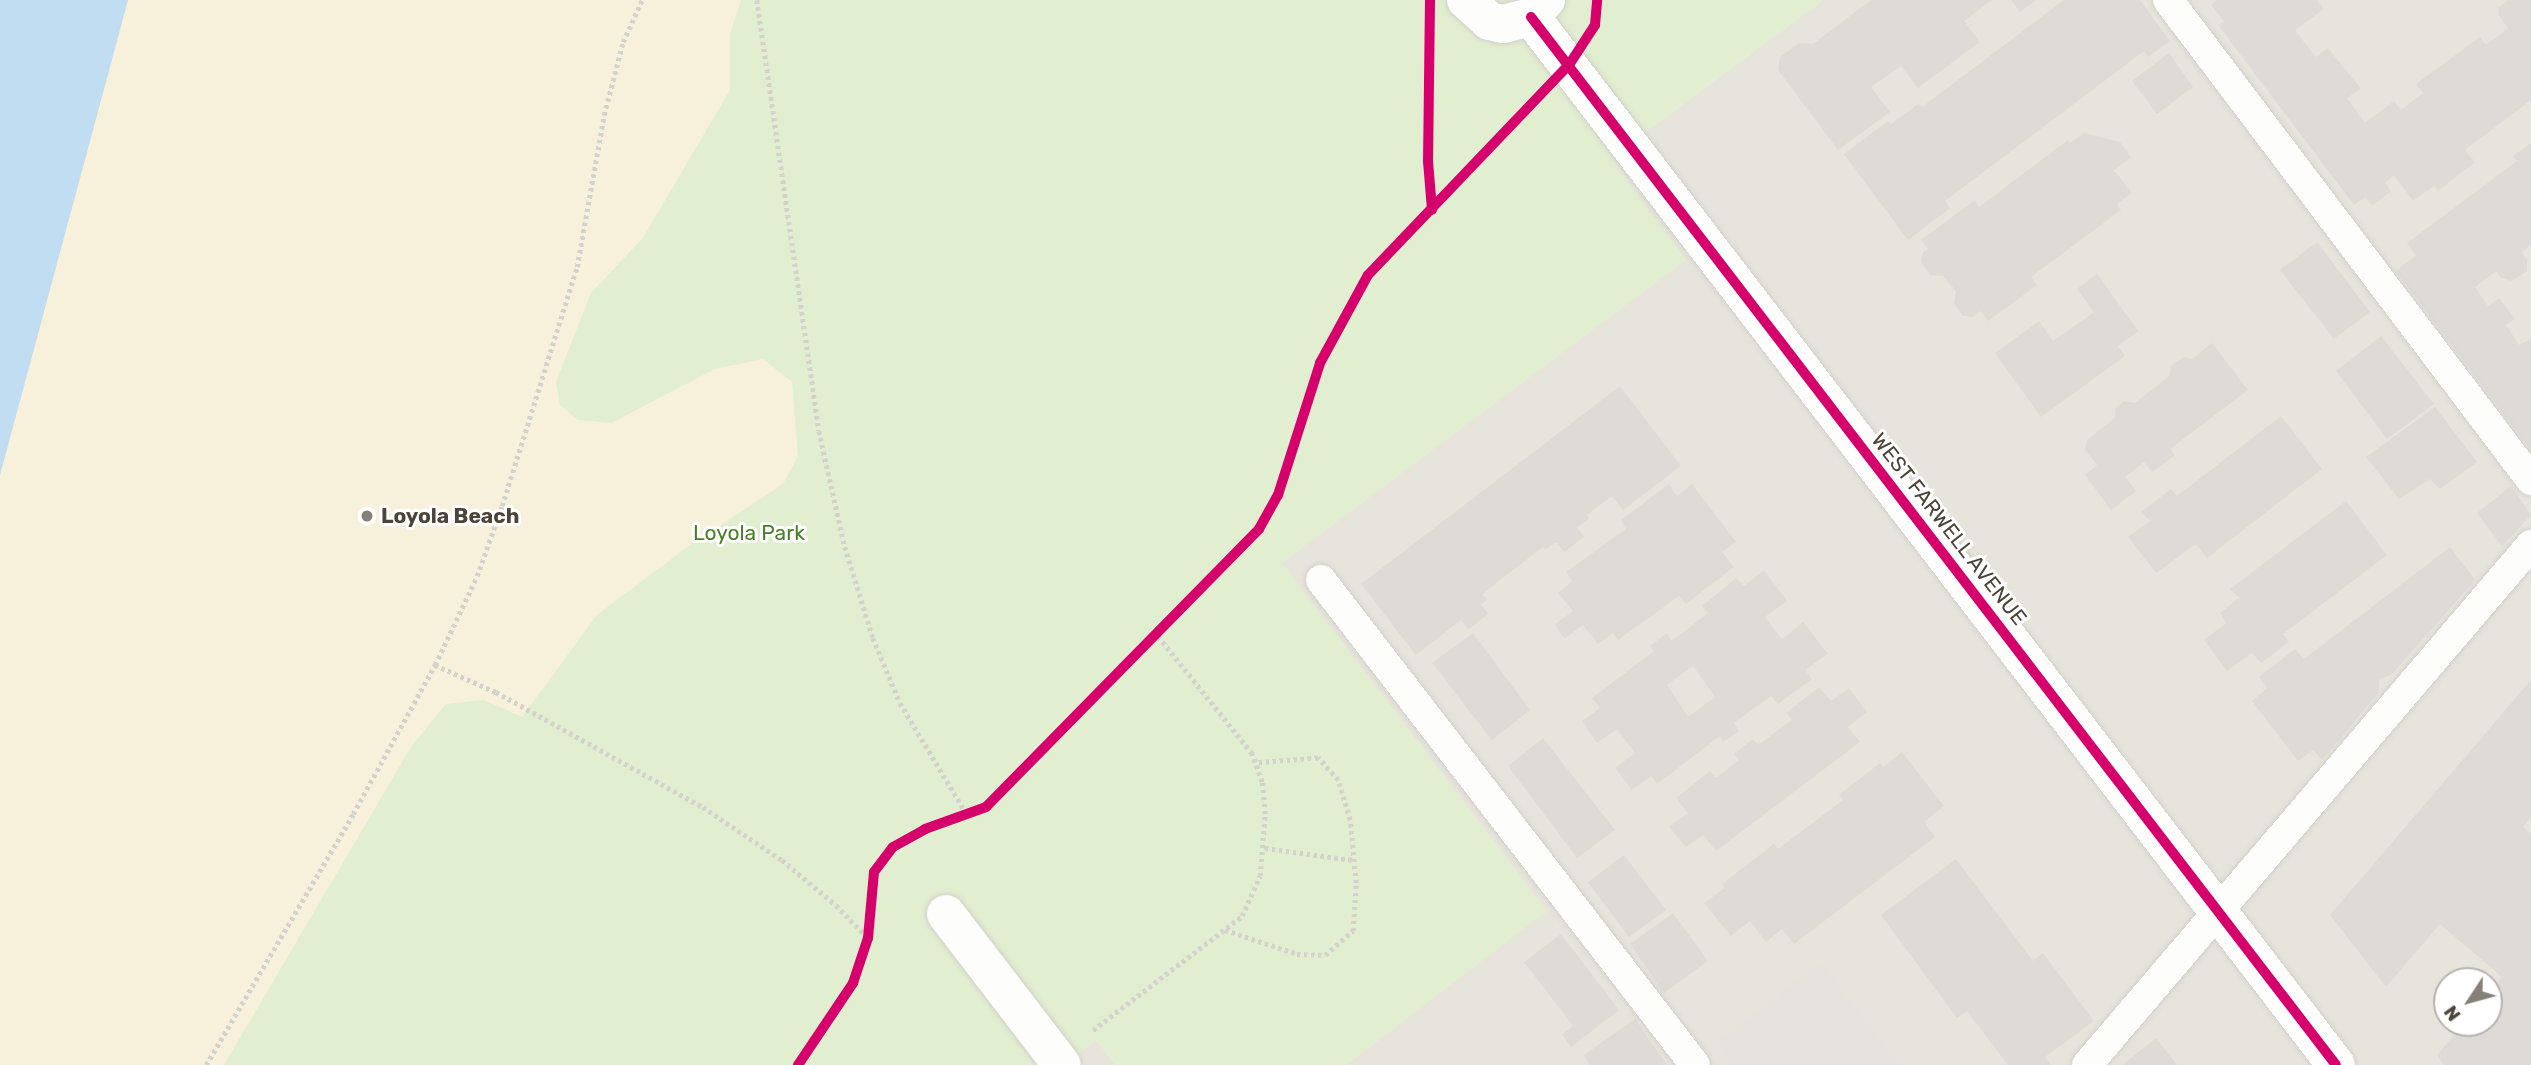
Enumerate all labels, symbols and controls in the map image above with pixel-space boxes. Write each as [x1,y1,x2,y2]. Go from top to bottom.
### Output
street label: WEST FARWELL AVENUE [1866,427,2032,631]
place label: Loyola Beach [381,503,519,529]
marker: Loyola Beach [359,508,375,524]
park label: Loyola Park [693,520,805,546]
north arrow [2433,967,2503,1037]
text: N [2439,1001,2466,1026]

